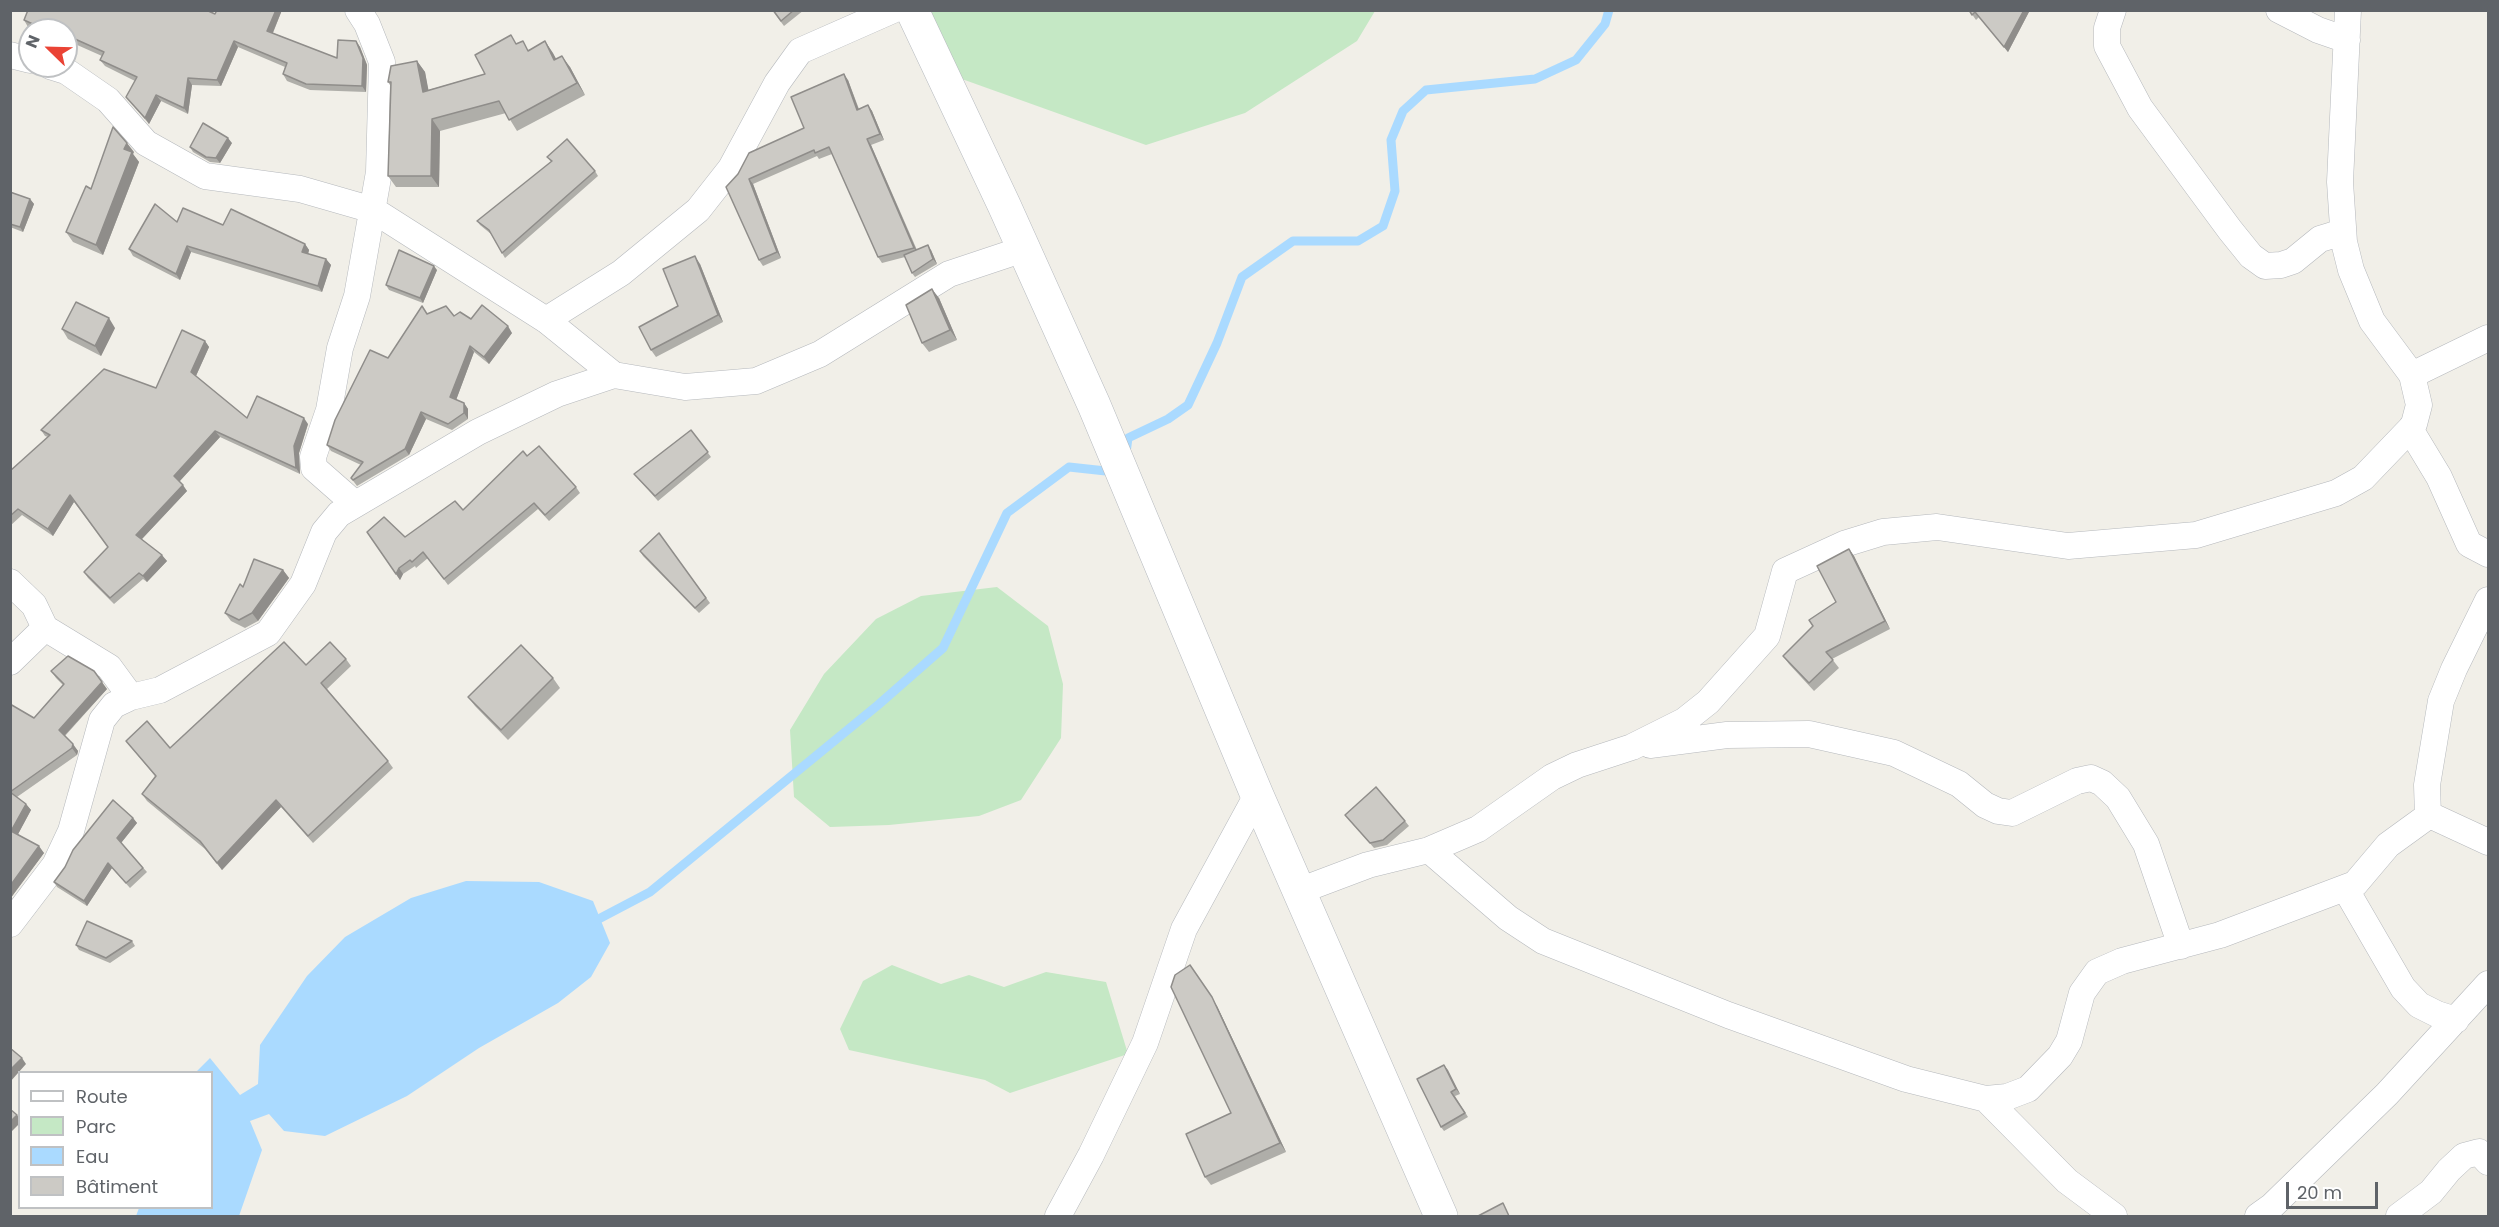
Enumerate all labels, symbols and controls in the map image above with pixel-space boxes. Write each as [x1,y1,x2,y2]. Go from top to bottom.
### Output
north arrow [18,18,78,78]
text: N [20,32,46,52]
legend [18,1071,213,1209]
text: Route [76,1084,128,1109]
text: Parc [76,1114,116,1139]
text: Eau [76,1144,109,1169]
scale bar [2289,1170,2380,1208]
text: Bâtiment [76,1174,158,1199]
text: 20 m [2297,1180,2342,1205]

